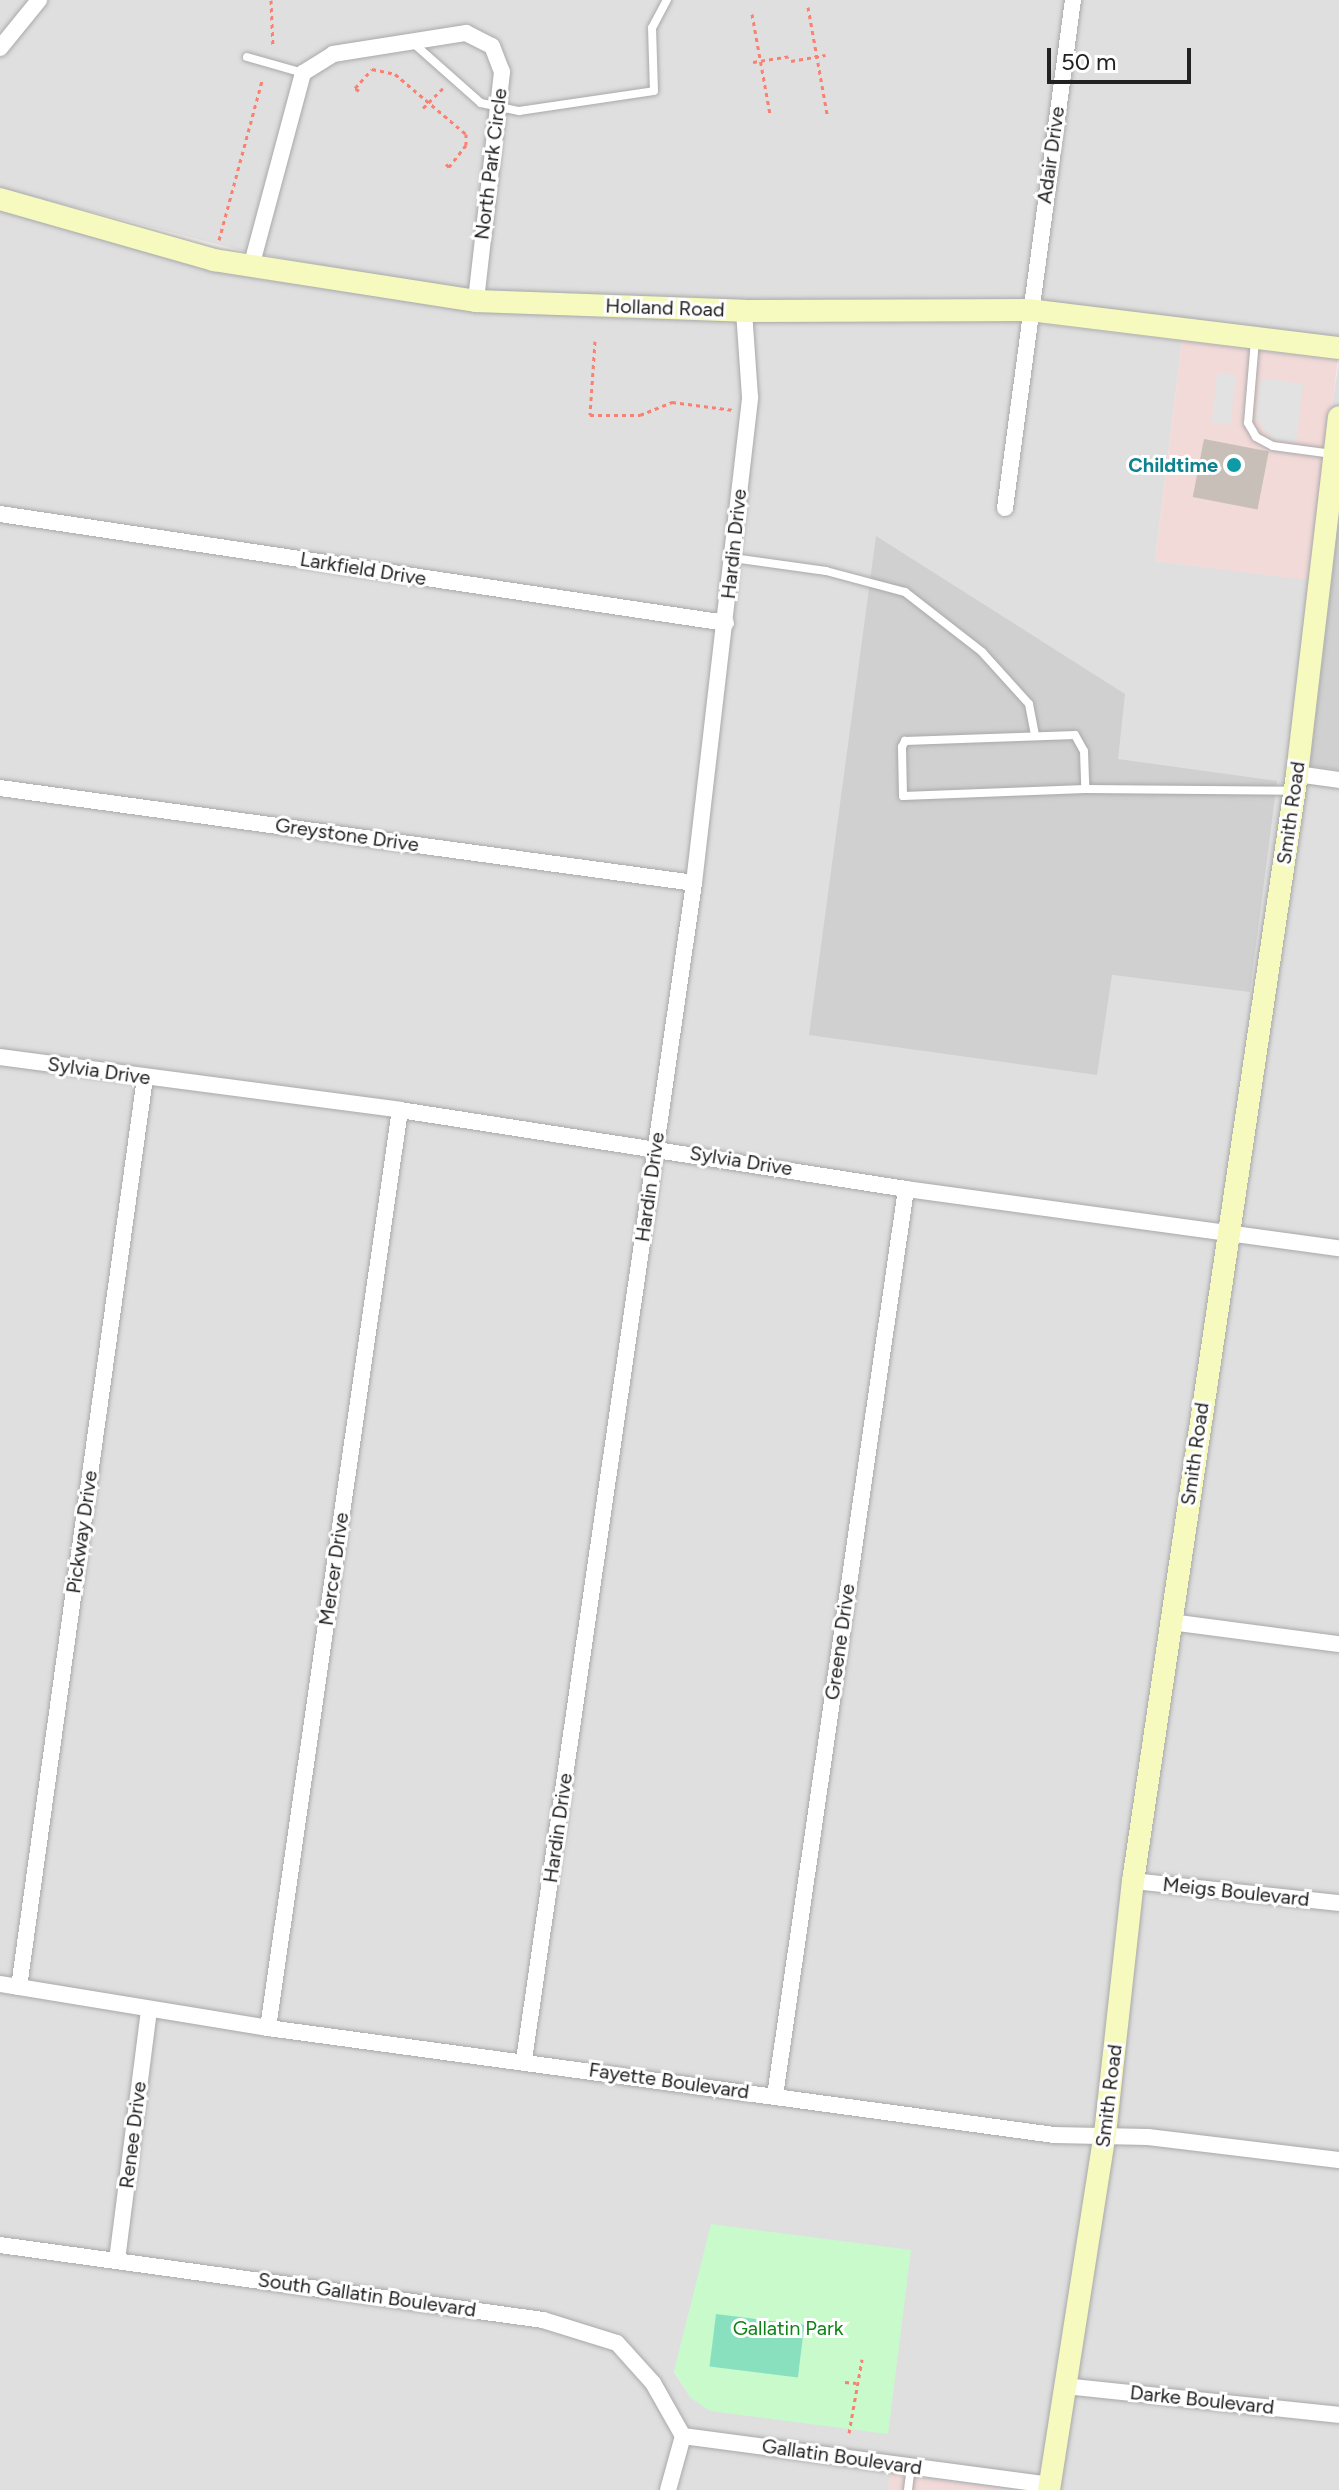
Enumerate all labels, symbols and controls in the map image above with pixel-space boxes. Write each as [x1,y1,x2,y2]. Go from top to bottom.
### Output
scale bar [1051,32,1195,82]
text: 50 m [1061,47,1117,76]
street label: North Park Circle [470,87,512,241]
street label: Adair Drive [1032,105,1070,205]
street label: Holland Road [605,294,725,322]
place label: Childtime [1128,453,1218,477]
marker: Childtime [1225,456,1243,474]
street label: Hardin Drive [716,488,752,600]
street label: Larkfield Drive [298,547,428,591]
street label: Smith Road [1272,760,1310,866]
street label: Greystone Drive [274,813,420,857]
street label: Sylvia Drive [46,1052,152,1090]
street label: Hardin Drive [630,1131,670,1243]
street label: Sylvia Drive [688,1141,794,1181]
street label: Smith Road [1176,1401,1214,1507]
street label: Pickway Drive [61,1469,103,1595]
street label: Mercer Drive [314,1511,354,1627]
street label: Greene Drive [820,1582,860,1702]
street label: Hardin Drive [538,1772,578,1884]
street label: Meigs Boulevard [1161,1872,1311,1912]
street label: Smith Road [1091,2043,1127,2149]
street label: Fayette Boulevard [587,2058,751,2104]
street label: Renee Drive [115,2080,151,2190]
street label: South Gallatin Boulevard [256,2268,478,2322]
park label: Gallatin Park [733,2316,843,2340]
street label: Darke Boulevard [1129,2380,1275,2420]
street label: Gallatin Boulevard [760,2434,924,2480]

